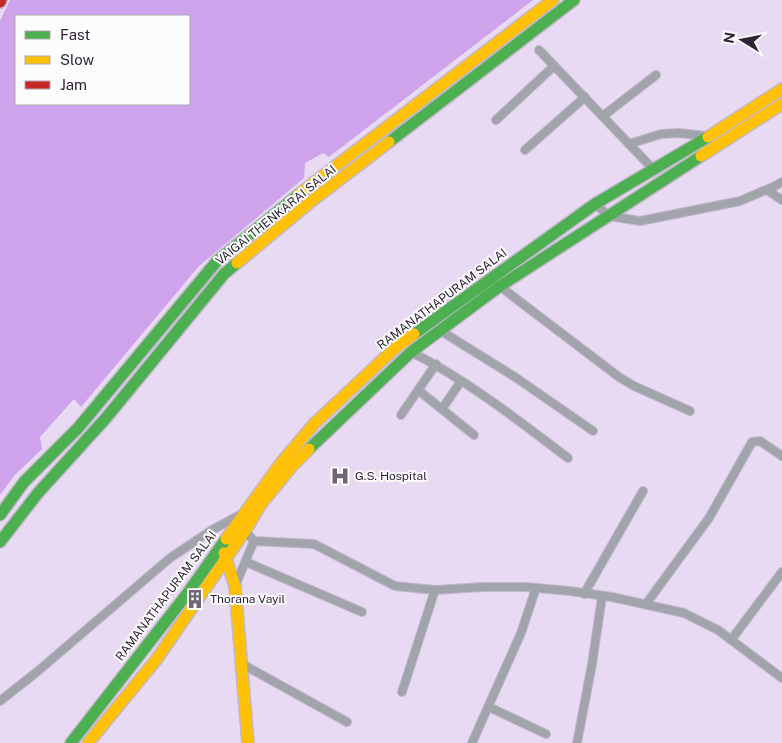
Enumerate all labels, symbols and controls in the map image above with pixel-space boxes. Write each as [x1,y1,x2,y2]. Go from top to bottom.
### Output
legend [15,15,190,105]
north arrow [717,15,767,65]
text: Fast [60,26,90,43]
text: N [720,31,738,45]
text: Slow [60,51,95,68]
text: Jam [60,76,87,93]
street label: VAIGAI THENKARAI SALAI [213,162,339,268]
street label: RAMANATHAPURAM SALAI [374,246,510,352]
hospital icon: G.S. Hospital [329,465,351,487]
place label: G.S. Hospital [355,469,427,483]
street label: RAMANATHAPURAM SALAI [113,528,219,664]
building icon: Thorana Vayil [184,588,206,610]
place label: Thorana Vayil [210,592,286,606]

